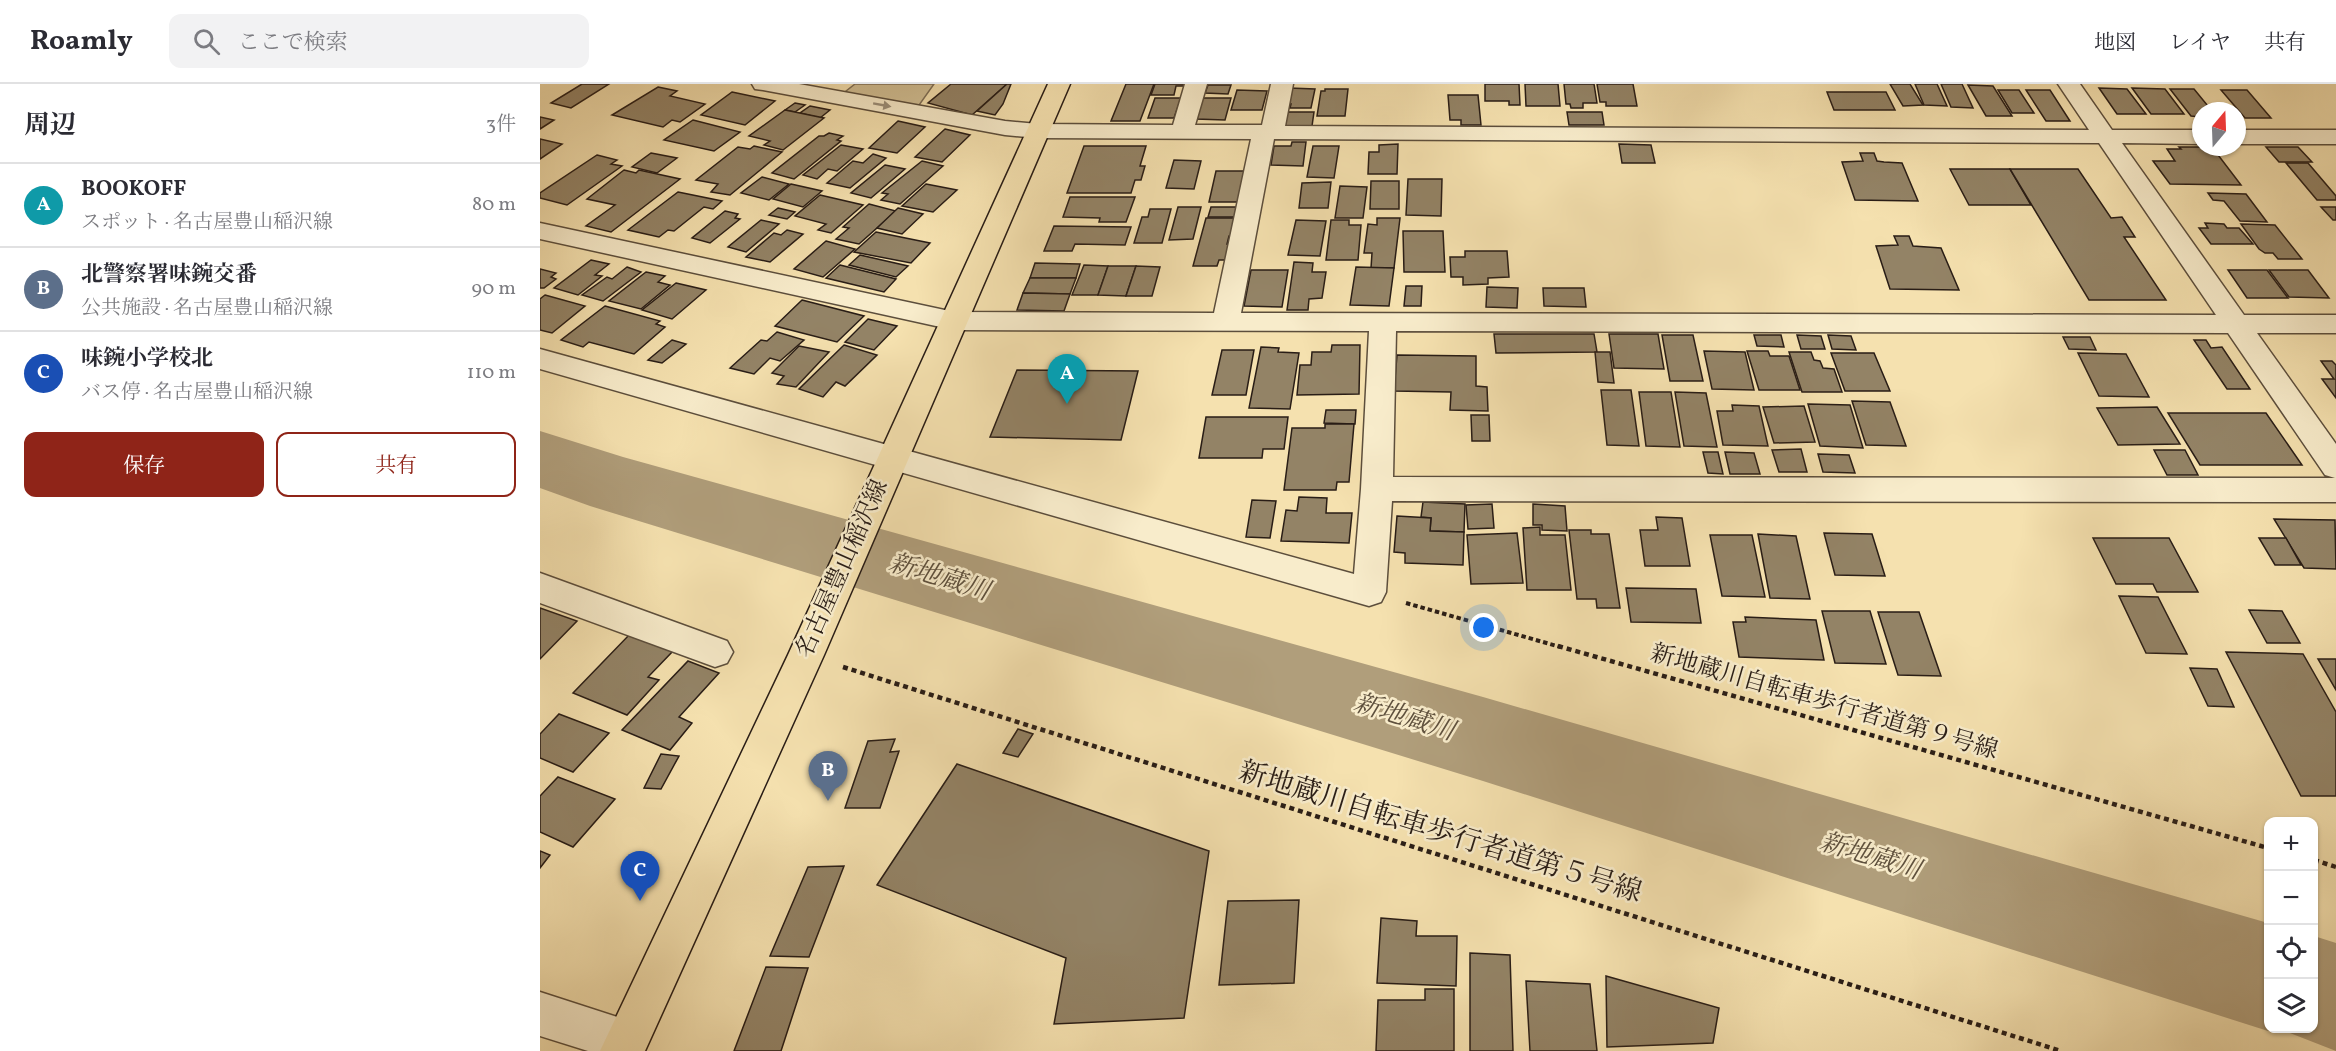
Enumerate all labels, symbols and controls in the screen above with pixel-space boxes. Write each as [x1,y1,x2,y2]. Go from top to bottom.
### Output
search box [169,14,589,68]
text: Roamly [30,22,133,61]
icon: search [190,25,223,58]
text: ここで検索 [238,28,348,59]
text: 地図 [2094,29,2136,58]
text: レイヤ [2169,29,2231,58]
text: 共有 [2264,29,2306,58]
one-way arrow [873,101,892,110]
north arrow [2192,102,2246,156]
text: 周辺 [24,108,76,144]
text: 3件 [486,111,516,139]
text: BOOKOFF [81,174,186,205]
text: A [36,191,51,219]
text: 80 m [472,191,516,219]
text: スポット · 名古屋豊山稲沢線 [81,209,333,237]
text: 北警察署味鋺交番 [81,260,257,291]
text: B [37,275,50,303]
text: 90 m [472,275,516,303]
text: 公共施設 · 名古屋豊山稲沢線 [81,295,333,323]
text: 味鋺小学校北 [81,344,213,375]
pin: A [1048,354,1086,404]
text: C [37,359,50,387]
text: 110 m [467,359,516,387]
text: バス停 · 名古屋豊山稲沢線 [81,379,313,407]
button: 保存 [24,432,264,497]
button: 共有 [276,432,516,497]
street label: 名古屋豊山稲沢線 [788,474,898,664]
water label: 新地蔵川 [884,546,997,611]
your location [1469,613,1498,642]
street label: 新地蔵川自転車歩行者道第９号線 [1646,637,2002,769]
water label: 新地蔵川 [1349,686,1462,751]
pin: B [808,752,848,801]
street label: 新地蔵川自転車歩行者道第５号線 [1233,753,1647,913]
map controls [2264,817,2318,1033]
button: + [2264,817,2318,871]
water label: 新地蔵川 [1815,825,1928,890]
pin: C [620,852,660,901]
button: − [2264,871,2318,925]
button: locate [2264,925,2318,979]
button: layers [2264,979,2318,1033]

